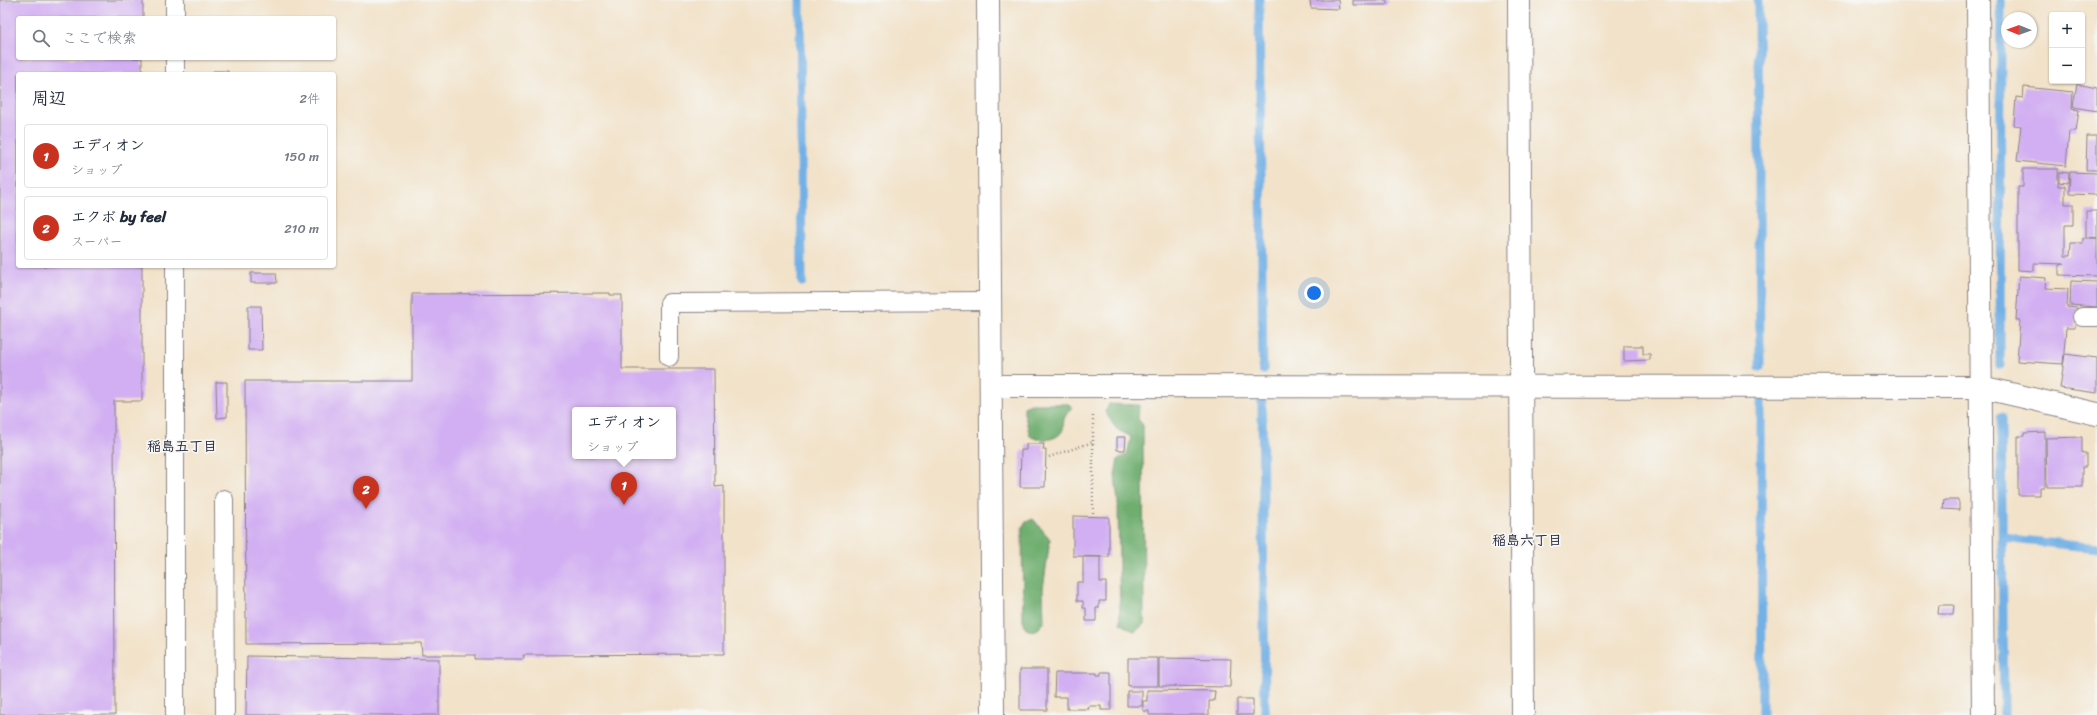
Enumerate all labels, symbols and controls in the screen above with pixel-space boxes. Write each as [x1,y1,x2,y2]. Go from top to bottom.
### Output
north arrow [2001,12,2037,48]
map controls [2049,12,2085,84]
button: + [2049,12,2085,48]
search box [16,16,336,60]
text: ここで検索 [62,25,137,51]
icon: search [30,27,52,49]
button: − [2049,48,2085,84]
text: 周辺 [32,83,66,113]
text: 2件 [299,87,320,110]
text: エディオン [71,132,145,158]
text: 1 [43,145,49,168]
text: 150 m [284,145,319,168]
text: ショップ [71,158,122,181]
text: エクボ by feel [71,204,166,230]
text: 2 [42,217,50,240]
text: 210 m [284,217,319,240]
text: スーパー [71,230,122,253]
your location [1304,283,1324,303]
popup [572,407,676,459]
text: エディオン [587,409,661,435]
district label: 稲島五丁目 [147,434,217,459]
text: ショップ [587,435,639,458]
pin: 1 [611,472,637,505]
pin: 2 [353,476,379,509]
district label: 稲島六丁目 [1492,528,1562,553]

